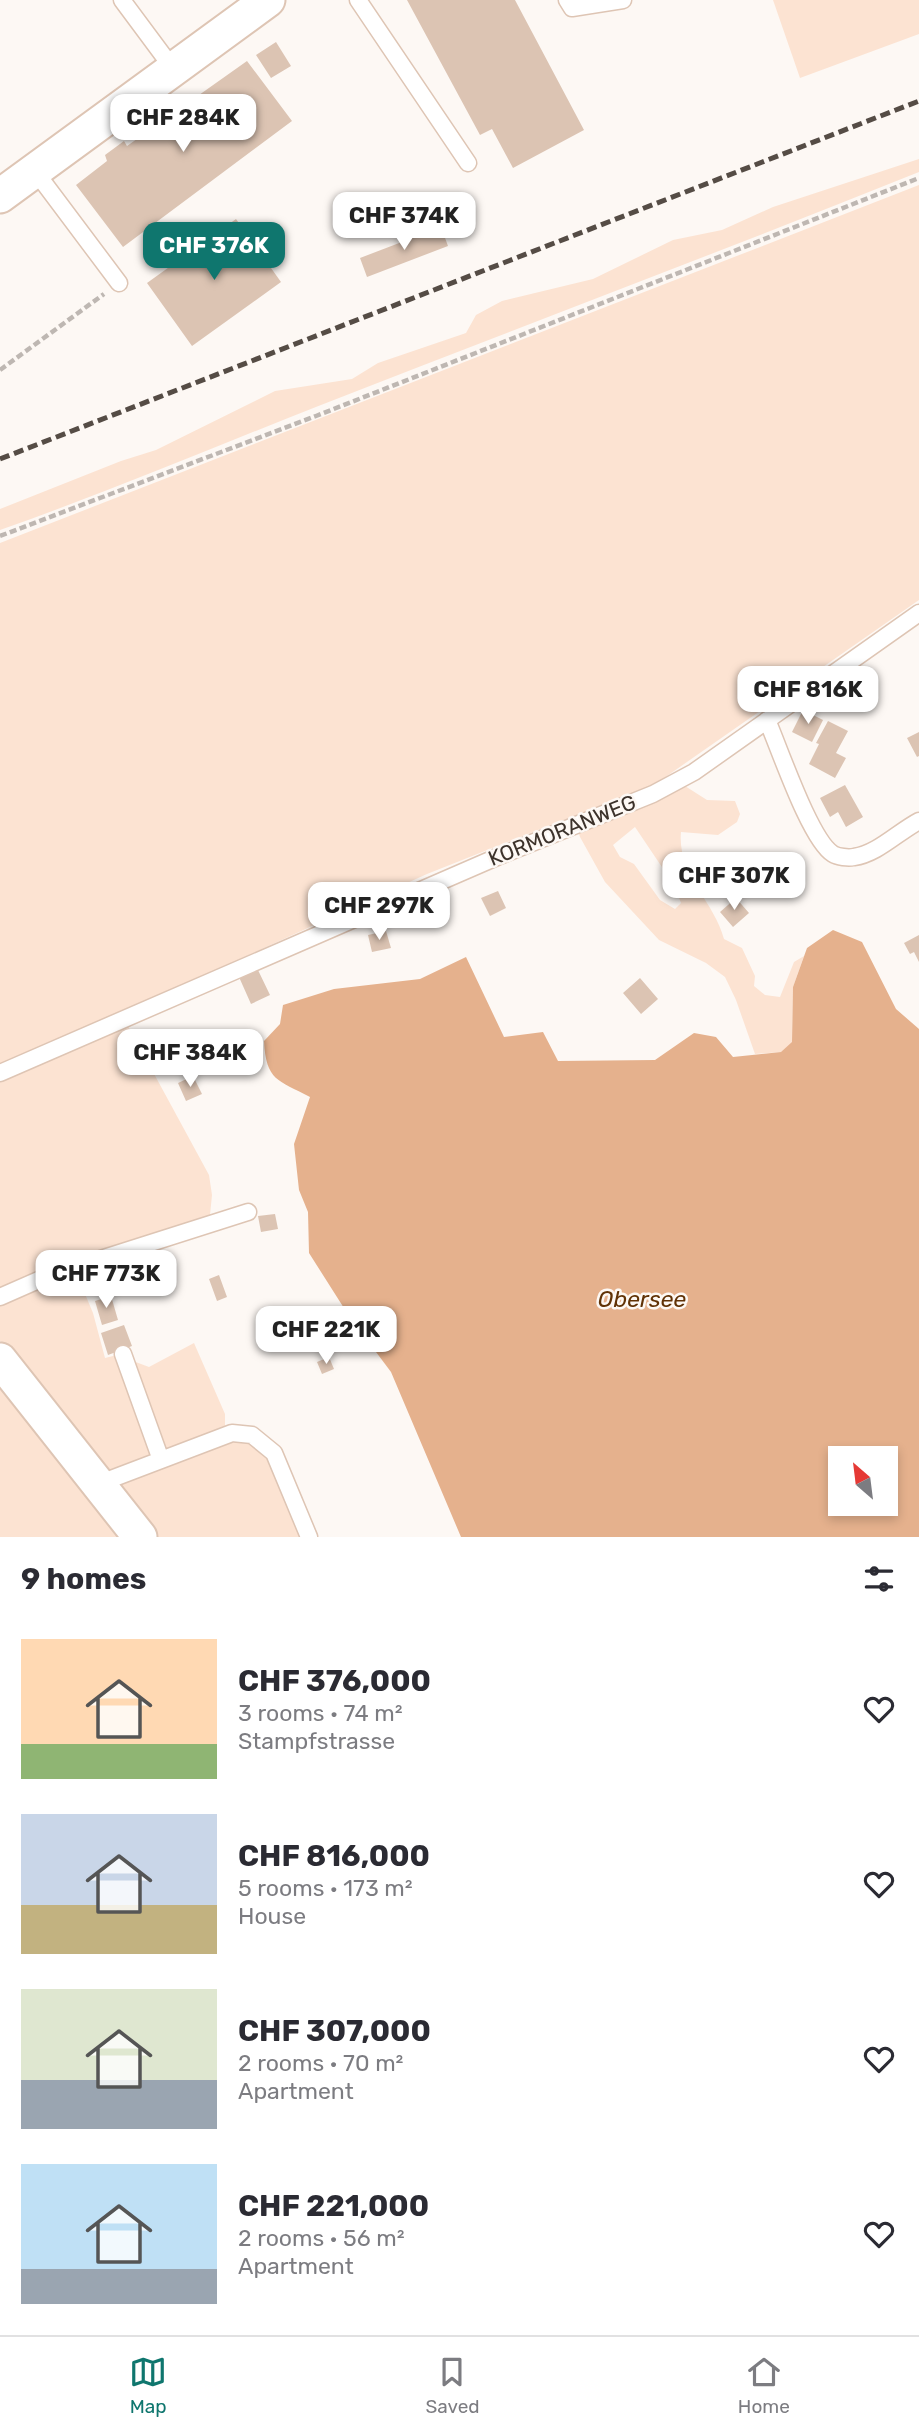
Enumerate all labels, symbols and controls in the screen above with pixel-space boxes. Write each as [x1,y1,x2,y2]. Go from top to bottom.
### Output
pin: CHF 284K [111,94,255,154]
text: CHF 284K [126,103,240,131]
pin: CHF 374K [332,192,476,252]
text: CHF 374K [349,201,459,229]
pin: CHF 376K [142,222,286,282]
text: CHF 376K [159,231,269,259]
pin: CHF 816K [736,666,880,726]
text: CHF 816K [753,675,863,703]
street label: KORMORANWEG [485,789,639,871]
pin: CHF 307K [662,852,806,912]
text: CHF 307K [678,861,790,889]
pin: CHF 297K [307,883,451,942]
text: CHF 297K [324,891,434,919]
pin: CHF 384K [118,1030,262,1089]
text: CHF 384K [133,1038,247,1066]
pin: CHF 773K [34,1250,178,1310]
text: CHF 773K [52,1259,160,1287]
water label: Obersee [598,1285,686,1313]
pin: CHF 221K [254,1306,398,1366]
text: CHF 221K [272,1315,380,1343]
north arrow [828,1446,898,1516]
map controls [828,1446,898,1516]
icon: filters [860,1560,898,1598]
text: 9 homes [21,1561,146,1597]
text: CHF 376,000 [238,1663,431,1699]
icon: home [77,1667,161,1751]
icon: heart [860,1690,898,1728]
text: 3 rooms · 74 m² [238,1699,403,1727]
text: Stampfstrasse [238,1727,395,1755]
text: CHF 816,000 [238,1838,430,1874]
icon: home [77,1842,161,1926]
icon: heart [860,1865,898,1903]
text: 5 rooms · 173 m² [238,1874,413,1902]
text: House [238,1902,306,1930]
text: CHF 307,000 [238,2013,431,2049]
icon: home [77,2017,161,2101]
icon: heart [860,2040,898,2078]
text: 2 rooms · 70 m² [238,2049,403,2077]
text: Apartment [238,2077,354,2105]
text: CHF 221,000 [238,2188,429,2224]
icon: home [77,2192,161,2276]
icon: heart [860,2215,898,2253]
text: 2 rooms · 56 m² [238,2224,405,2252]
text: Apartment [238,2252,354,2280]
tab: Map [129,2353,167,2418]
tab: Saved [425,2353,480,2418]
tab: Home [738,2353,790,2418]

